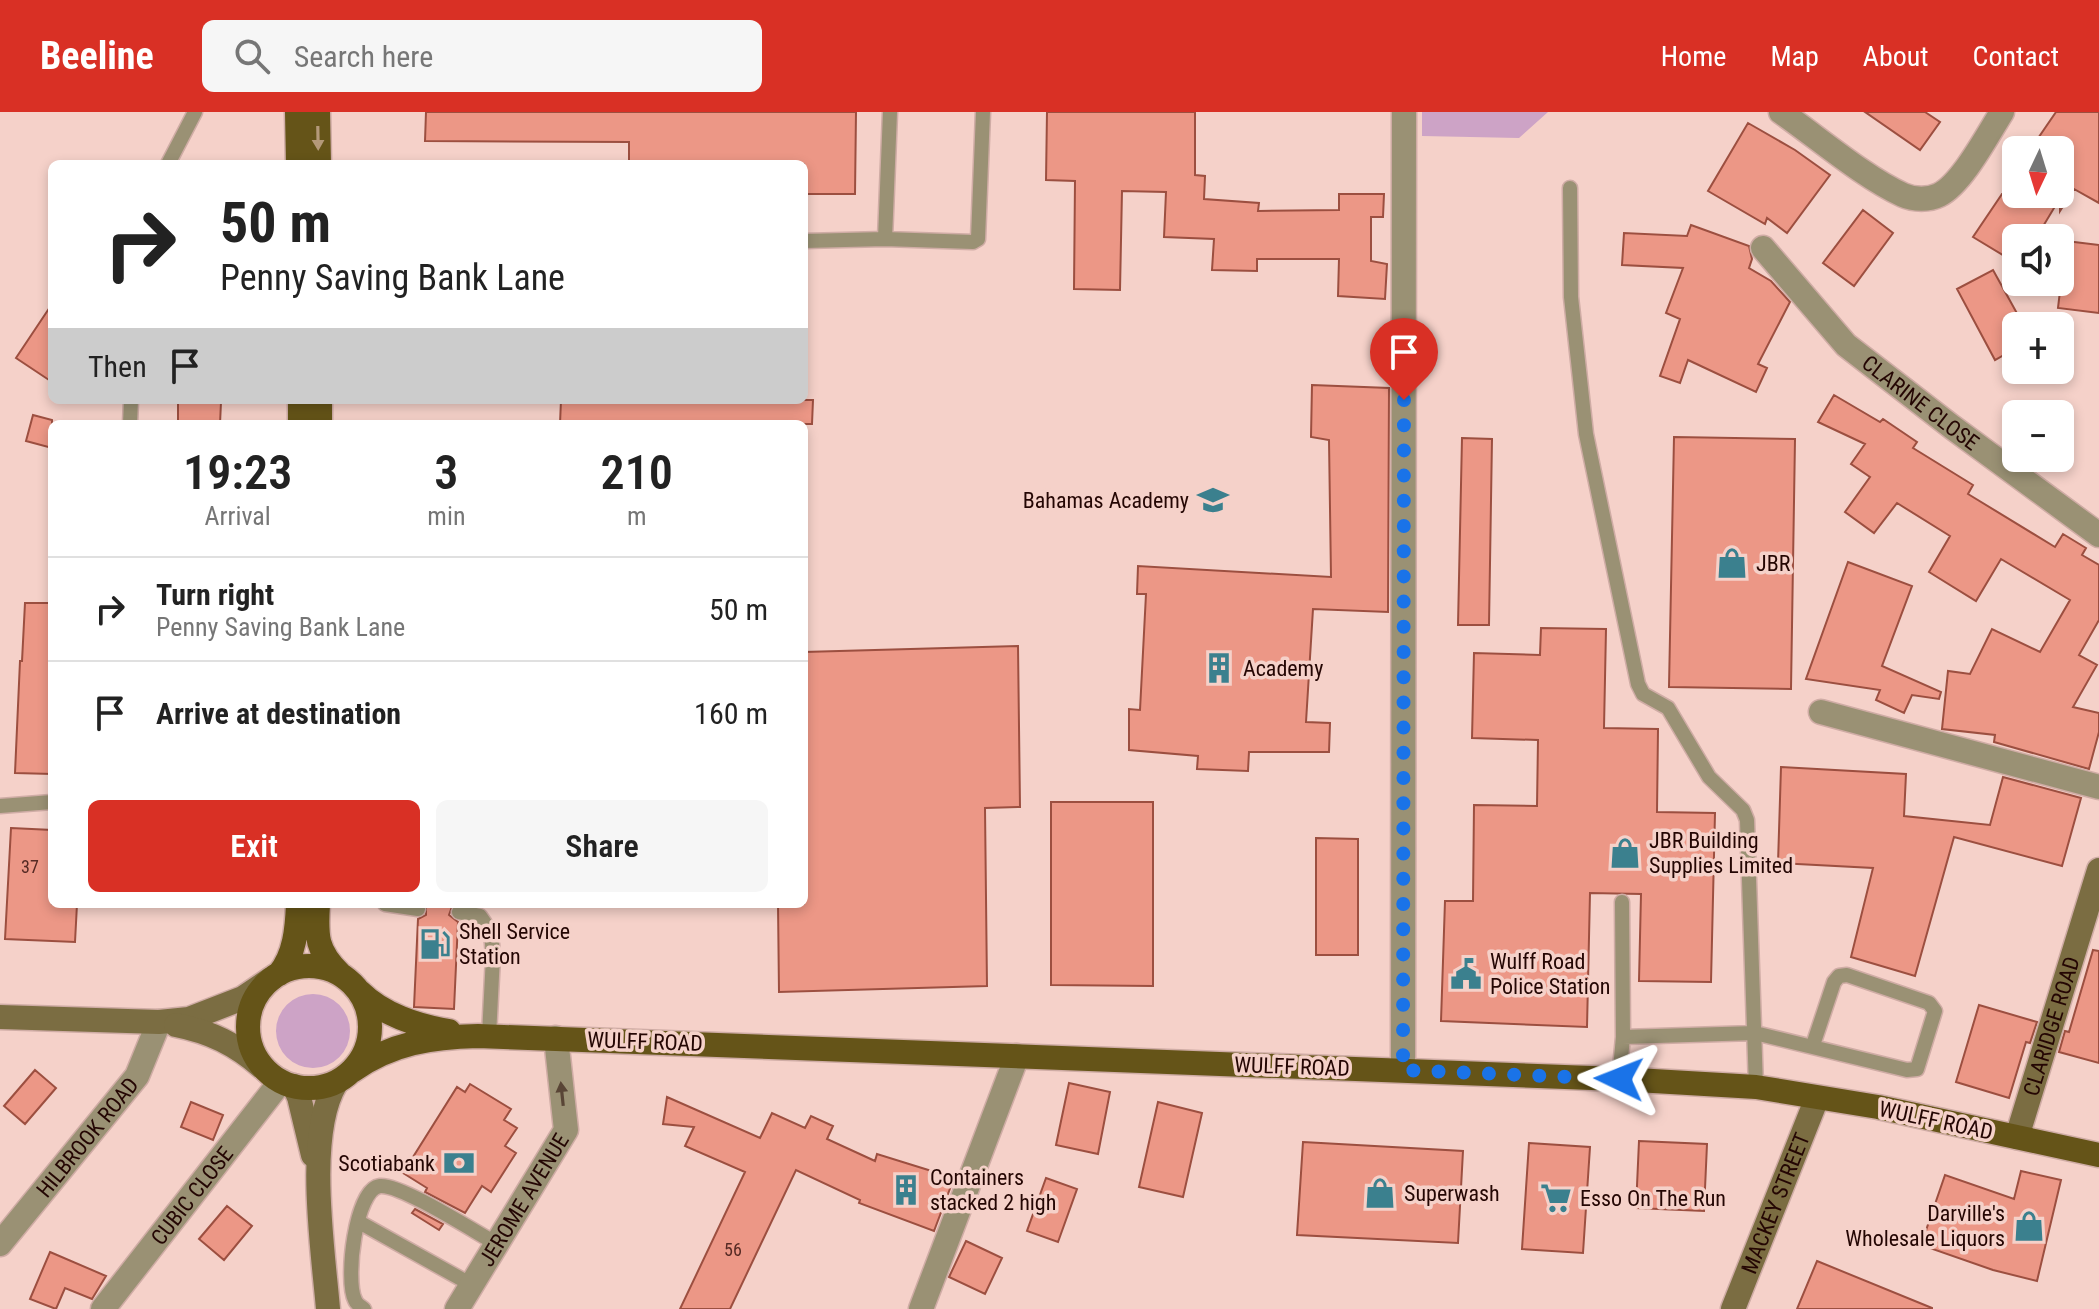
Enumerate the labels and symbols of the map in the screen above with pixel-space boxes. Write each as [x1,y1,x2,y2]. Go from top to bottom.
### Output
one-way arrow [312,126,324,151]
north arrow [2002,136,2074,208]
pin [1370,318,1438,400]
street label: CLARINE CLOSE [1857,350,1984,456]
school or university icon: Bahamas Academy [1196,483,1230,517]
place label: Bahamas Academy [1023,488,1189,513]
shop icon: JBR [1715,546,1749,580]
place label: JBR [1756,551,1791,576]
building icon: Academy [1202,651,1236,685]
place label: Academy [1243,656,1323,681]
place label: JBR Building Supplies Limited [1649,828,1793,878]
shop icon: JBR Building Supplies Limited [1608,836,1642,870]
house number: 37 [21,856,39,877]
place label: Shell Service Station [459,919,570,969]
fuel station icon: Shell Service Station [418,927,452,961]
place label: Wulff Road Police Station [1490,949,1610,999]
street label: CLARIDGE ROAD [2018,954,2085,1099]
public building icon: Wulff Road Police Station [1449,957,1483,991]
street label: WULFF ROAD [587,1027,703,1056]
position arrow [1577,1037,1661,1121]
street label: WULFF ROAD [1234,1052,1350,1081]
street label: HILBROOK ROAD [32,1073,144,1202]
one-way arrow [556,1081,569,1106]
street label: WULFF ROAD [1877,1096,1995,1145]
street label: JEROME AVENUE [474,1129,574,1271]
street label: MACKEY STREET [1736,1129,1815,1277]
street label: CUBIC CLOSE [146,1142,238,1250]
bank icon: Scotiabank [442,1146,476,1180]
place label: Scotiabank [338,1151,435,1176]
place label: Containers stacked 2 high [930,1165,1056,1215]
building icon: Containers stacked 2 high [889,1173,923,1207]
shop icon: Superwash [1363,1176,1397,1210]
place label: Superwash [1404,1181,1500,1206]
supermarket icon: Esso On The Run [1539,1181,1573,1215]
place label: Esso On The Run [1580,1186,1726,1211]
place label: Darville's Wholesale Liquors [1845,1201,2005,1251]
shop icon: Darville's Wholesale Liquors [2012,1209,2046,1243]
house number: 56 [724,1239,742,1260]

